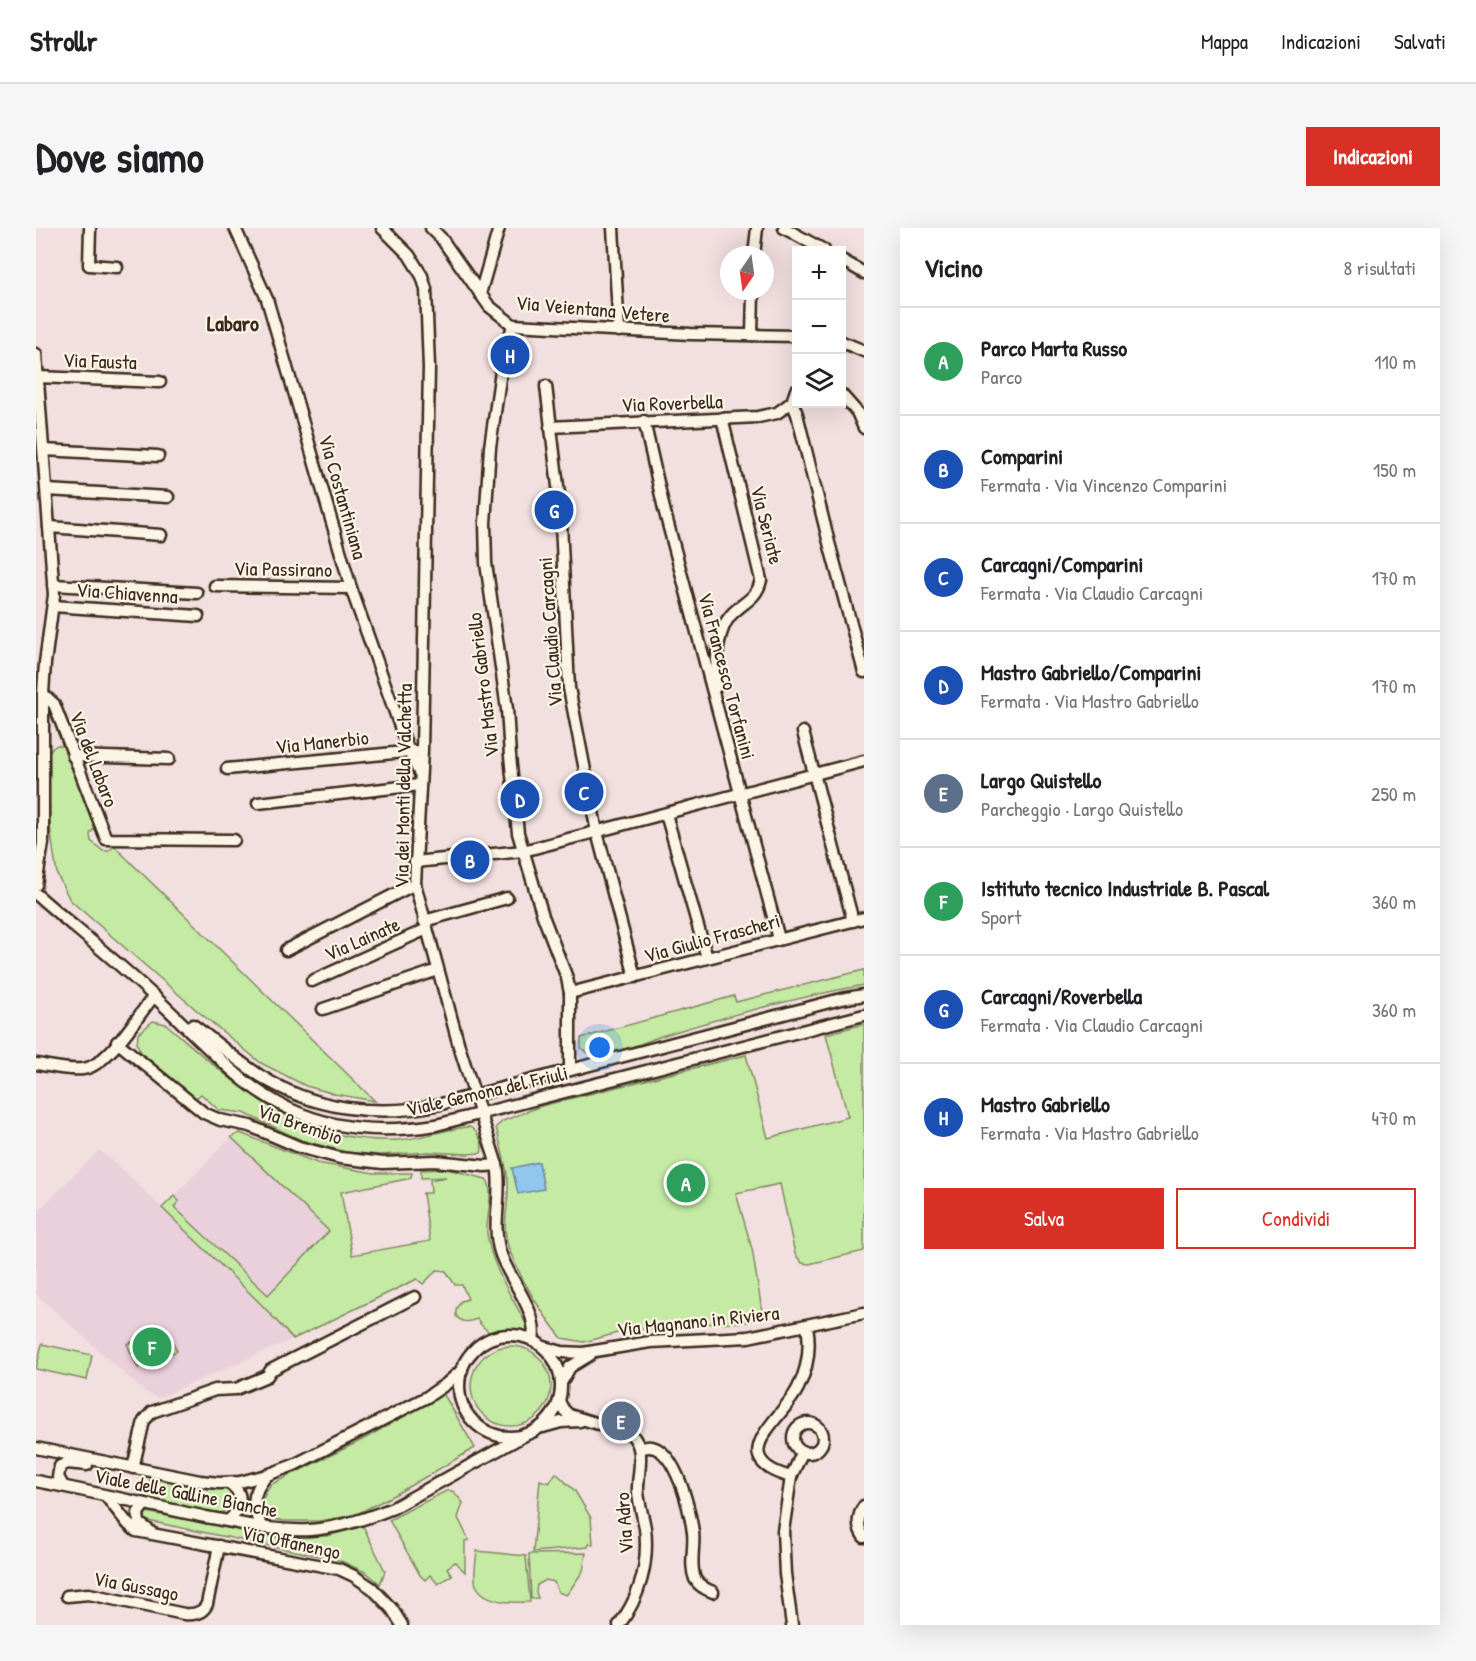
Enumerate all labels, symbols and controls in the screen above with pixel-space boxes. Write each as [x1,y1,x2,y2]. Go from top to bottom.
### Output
text: Strollr [30,22,97,60]
text: Mappa [1201,27,1248,56]
text: Indicazioni [1281,27,1361,56]
text: Salvati [1394,27,1446,56]
button: Indicazioni [1306,127,1440,186]
text: Dove siamo [36,128,204,185]
north arrow [720,246,774,300]
map controls [792,246,846,408]
button: + [792,246,846,300]
text: Vicino [924,250,983,285]
text: 8 risultati [1343,254,1416,281]
street label: Via Veientana Vetere [515,288,671,329]
button: − [792,300,846,354]
district label: Labaro [207,308,259,338]
pin: H [490,332,530,378]
text: Parco Marta Russo [981,333,1127,363]
street label: Via Fausta [63,346,138,375]
text: A [939,348,948,375]
text: 110 m [1374,348,1416,375]
button: layers [792,354,846,408]
text: Parco [981,363,1022,390]
street label: Via Roverbella [621,387,723,418]
street label: Via Costantiniana [313,432,374,562]
text: Comparini [981,441,1063,471]
text: B [938,456,949,483]
text: 150 m [1373,456,1416,483]
text: Fermata · Via Vincenzo Comparini [981,471,1227,498]
street label: Via Seriate [745,483,790,567]
pin: G [534,488,574,532]
text: Carcagni/Comparini [981,549,1143,579]
street label: Via Passirano [234,554,332,583]
street label: Via Claudio Carcagni [531,556,568,708]
text: C [938,564,949,591]
text: 170 m [1372,564,1416,591]
street label: Via Chiavenna [75,575,179,610]
text: Fermata · Via Claudio Carcagni [981,579,1203,606]
street label: Via Francesco Torfanini [692,590,763,762]
street label: Via Mastro Gabriello [460,611,505,759]
text: Mastro Gabriello/Comparini [981,657,1201,687]
text: D [939,672,948,699]
text: 170 m [1372,672,1416,699]
street label: Via dei Monti della Valchetta [387,683,418,889]
text: Fermata · Via Mastro Gabriello [981,687,1199,714]
street label: Via del Labaro [64,707,125,811]
street label: Via Manerbio [274,723,370,760]
text: Largo Quistello [981,765,1101,795]
pin: C [564,770,604,814]
pin: D [500,776,540,822]
text: E [939,780,948,807]
text: 250 m [1371,780,1416,807]
text: Parcheggio · Largo Quistello [981,795,1183,822]
pin: B [450,838,490,882]
text: Istituto tecnico Industriale B. Pascal [981,873,1269,903]
text: F [940,888,947,915]
text: 360 m [1372,888,1416,915]
text: Sport [981,903,1021,930]
street label: Via Giulio Frascheri [641,906,783,969]
street label: Via Lainate [320,910,404,967]
text: Carcagni/Roverbella [981,981,1142,1011]
text: G [939,996,948,1023]
text: 360 m [1372,996,1416,1023]
text: Fermata · Via Claudio Carcagni [981,1011,1203,1038]
your location [585,1033,614,1062]
street label: Viale Gemona del Friuli [403,1059,570,1122]
text: Mastro Gabriello [981,1089,1110,1119]
street label: Via Brembio [254,1096,346,1151]
text: H [939,1104,948,1131]
text: 470 m [1371,1104,1416,1131]
text: Fermata · Via Mastro Gabriello [981,1119,1199,1146]
pin: A [666,1160,706,1206]
button: Salva [924,1188,1164,1249]
button: Condividi [1176,1188,1416,1249]
street label: Via Magnano in Riviera [615,1299,781,1342]
pin: F [132,1324,172,1370]
pin: E [602,1398,640,1444]
street label: Viale delle Galline Bianche [92,1461,280,1524]
street label: Via Adro [608,1491,639,1555]
street label: Via Offanengo [239,1518,343,1565]
street label: Via Gussago [91,1564,181,1607]

